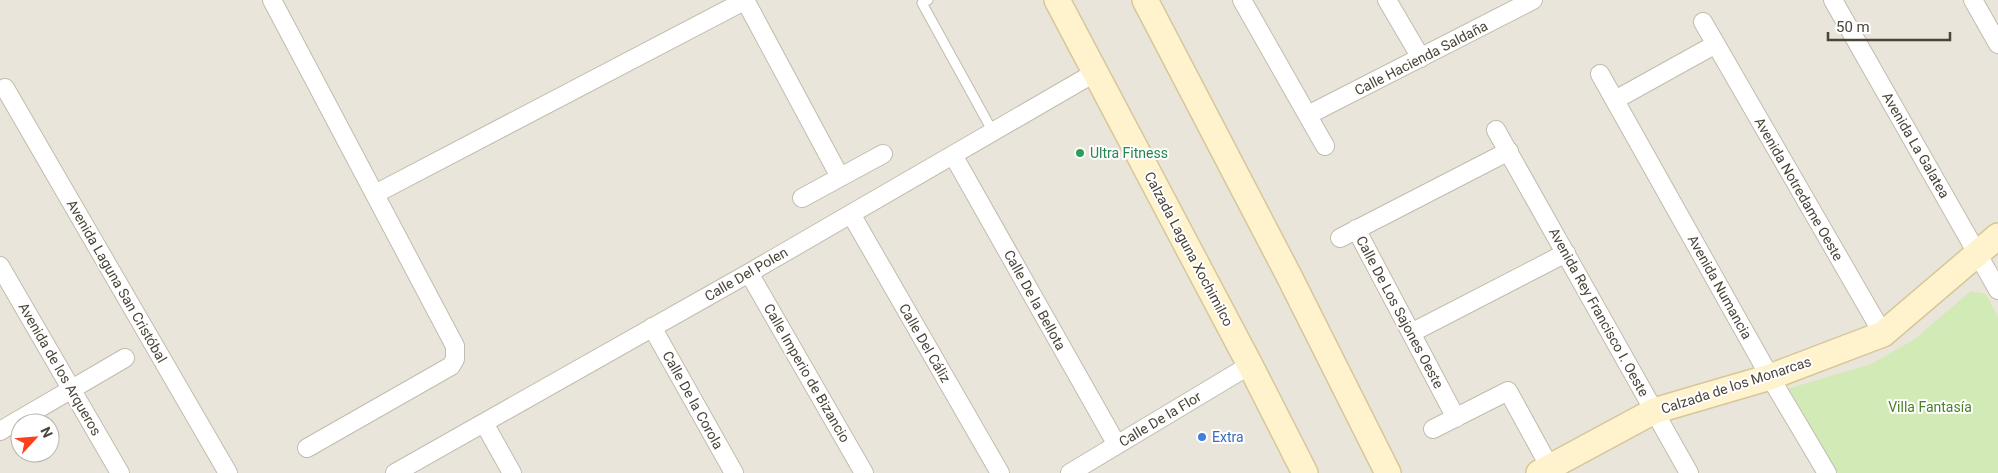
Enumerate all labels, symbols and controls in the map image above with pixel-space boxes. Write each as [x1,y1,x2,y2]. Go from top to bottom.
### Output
scale bar [1828,10,1950,42]
street label: Calle Hacienda Saldaña [1352,17,1490,99]
text: 50 m [1836,18,1870,36]
street label: Avenida La Galatea [1879,89,1953,201]
street label: Avenida Notredame Oeste [1751,115,1847,263]
place label: Ultra Fitness [1090,145,1168,161]
marker: Ultra Fitness [1074,147,1086,159]
street label: Calzada Laguna Xochimilco [1141,169,1237,329]
street label: Avenida Laguna San Cristóbal [64,197,170,365]
street label: Avenida Rey Francisco I. Oeste [1546,225,1652,399]
street label: Avenida Numancia [1685,232,1755,342]
street label: Calle De Los Sajones Oeste [1353,233,1447,391]
street label: Calle Del Polen [702,244,790,304]
street label: Calle De la Bellota [1001,247,1069,353]
street label: Avenida de los Arqueros [15,300,105,438]
street label: Calle Imperio de Bizancio [761,301,853,445]
street label: Calle Del Cáliz [896,301,954,385]
street label: Calle De la Corola [659,348,727,452]
street label: Calzada de los Monarcas [1659,353,1813,417]
street label: Calle De la Flor [1116,388,1204,450]
park label: Villa Fantasía [1888,399,1972,415]
north arrow [10,413,60,463]
text: N [37,424,56,440]
place label: Extra [1212,429,1244,445]
marker: Extra [1196,431,1208,443]

